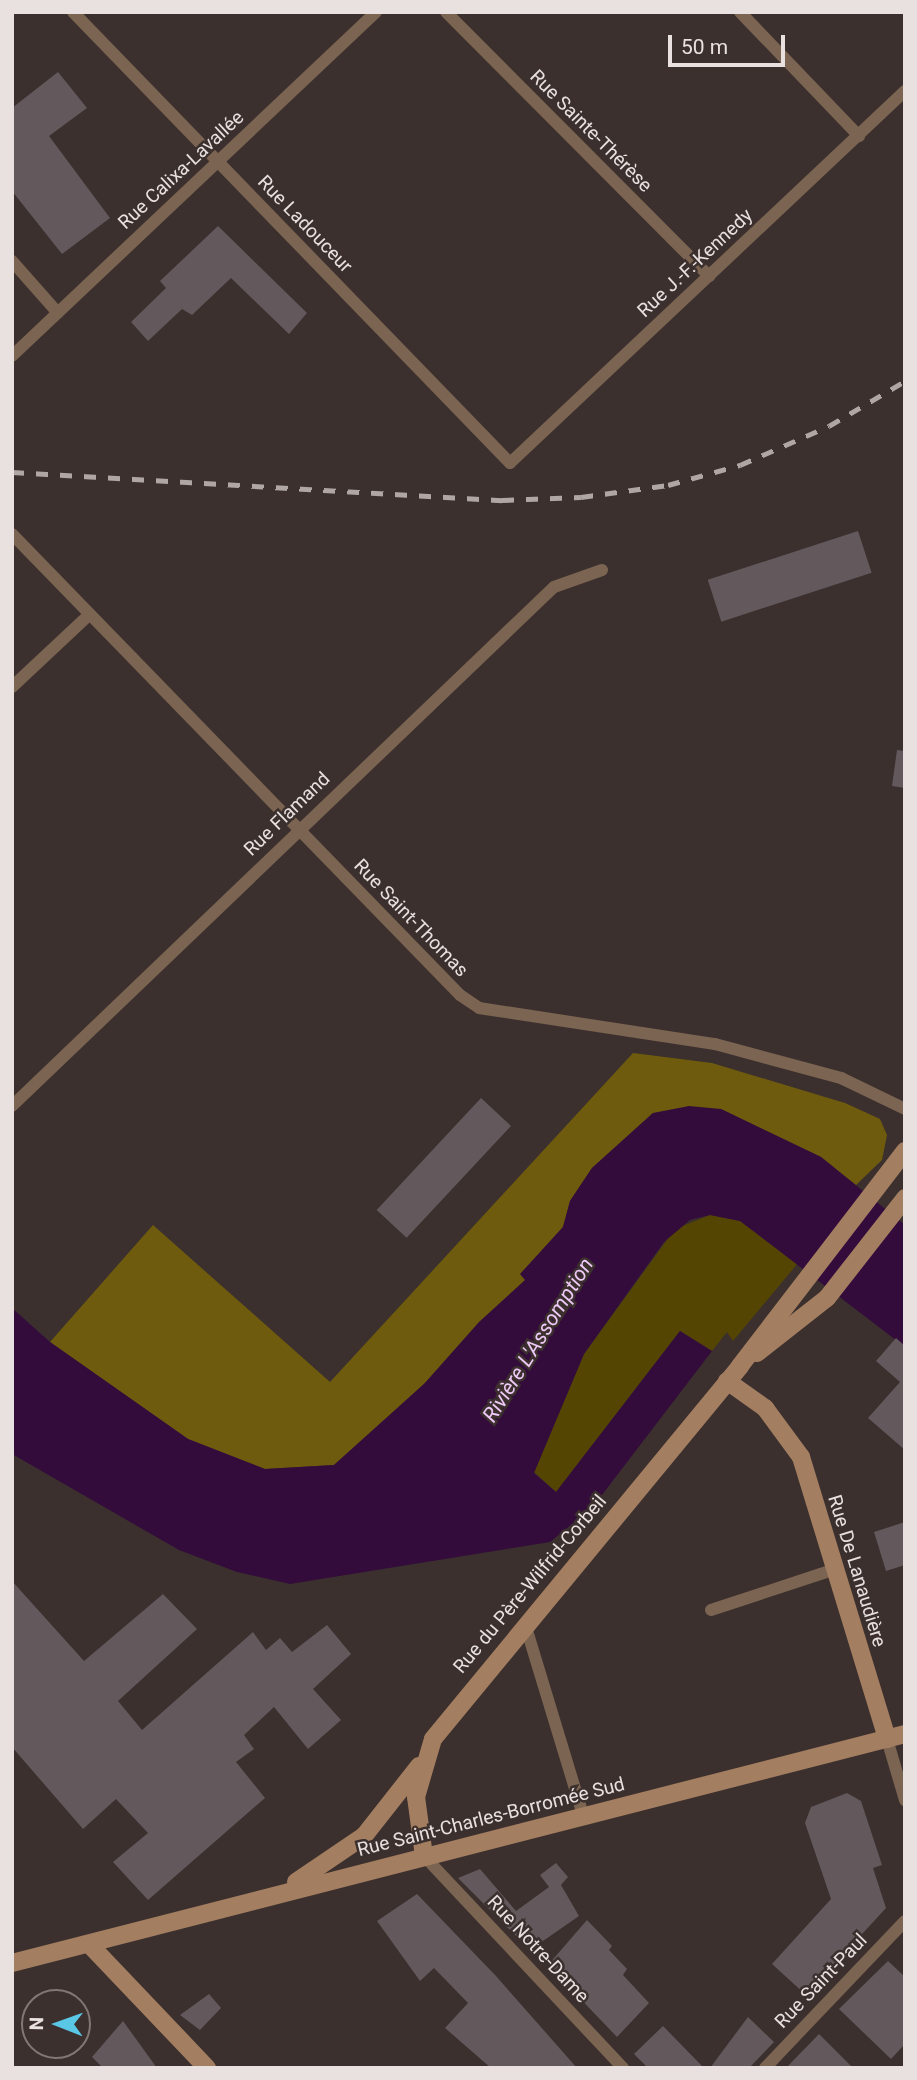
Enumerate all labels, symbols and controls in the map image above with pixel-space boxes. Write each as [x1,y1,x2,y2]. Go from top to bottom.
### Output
scale bar [672,21,789,65]
text: 50 m [681,35,728,59]
street label: Rue Sainte-Thérèse [525,65,657,197]
street label: Rue Calixa-Lavallée [114,106,248,234]
street label: Rue Ladouceur [253,171,357,277]
street label: Rue J.-F.-Kennedy [633,204,757,322]
street label: Rue Flamand [239,767,335,861]
street label: Rue Saint-Thomas [349,854,473,982]
water label: Rivière L'Assomption [477,1253,599,1427]
street label: Rue du Père-Wilfrid-Corbeil [449,1490,611,1678]
street label: Rue De Lanaudière [823,1492,891,1650]
street label: Rue Saint-Charles-Borromée Sud [355,1773,627,1861]
street label: Rue Notre-Dame [482,1891,594,2007]
street label: Rue Saint-Paul [770,1929,872,2033]
north arrow [21,1989,91,2059]
text: N [25,2017,48,2031]

